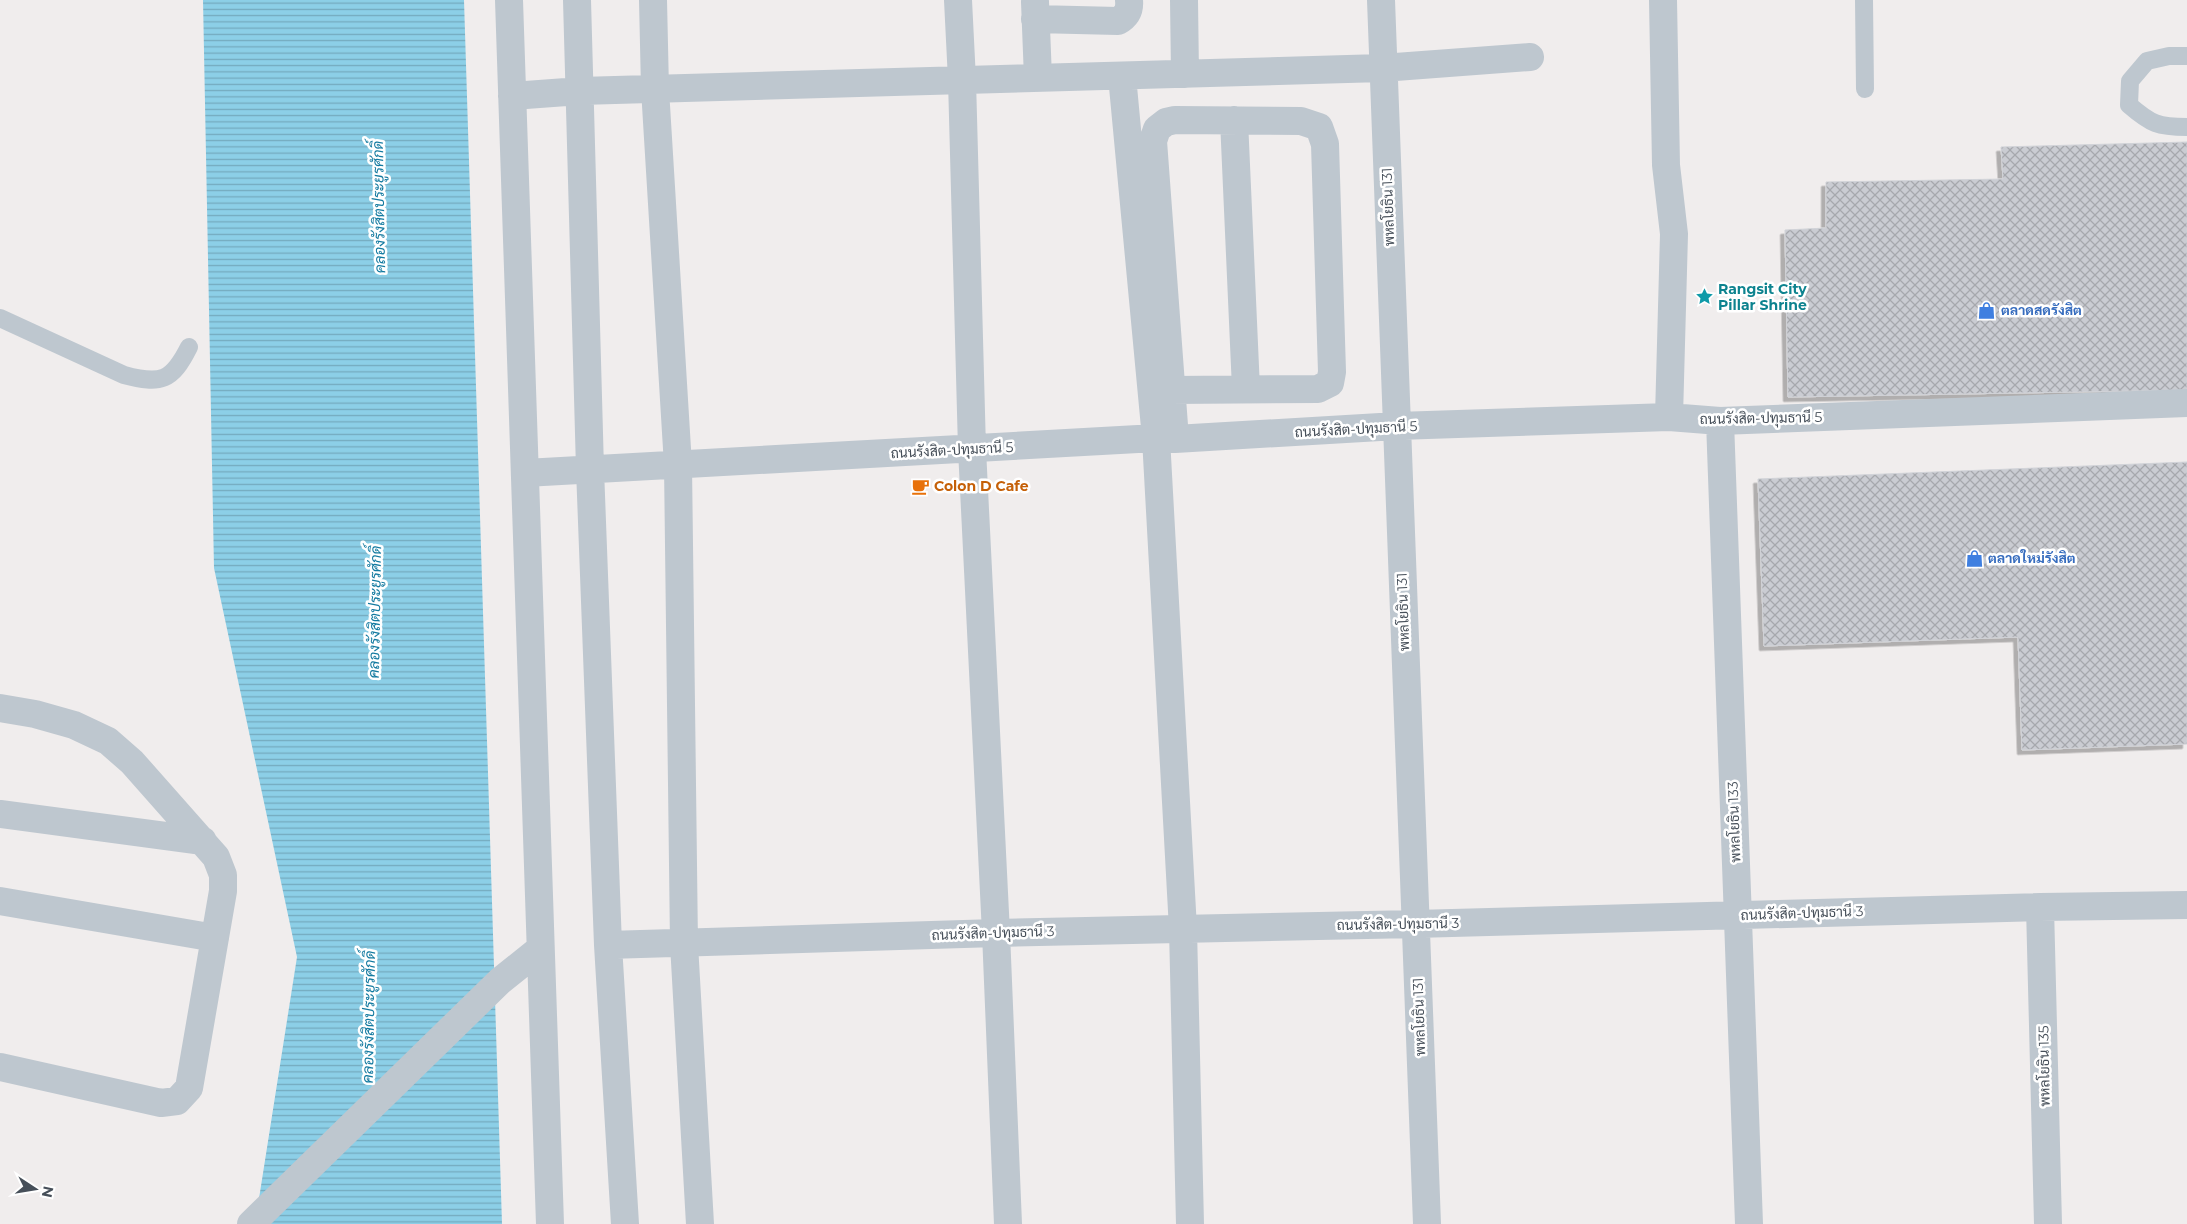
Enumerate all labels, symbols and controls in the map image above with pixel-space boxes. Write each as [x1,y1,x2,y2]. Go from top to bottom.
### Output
water label: คลองรังสิตประยูรศักดิ์ [362,138,390,274]
street label: พหลโยธิน 131 [1378,167,1398,247]
place label: Rangsit City Pillar Shrine [1718,280,1807,314]
place icon: Rangsit City Pillar Shrine [1694,287,1714,307]
shop icon: ตลาดสดรังสิต [1977,300,1997,320]
place label: ตลาดสดรังสิต [2001,301,2082,319]
street label: ถนนรังสิต-ปทุมธานี 5 [1699,408,1823,429]
street label: ถนนรังสิต-ปทุมธานี 5 [1294,417,1418,442]
street label: ถนนรังสิต-ปทุมธานี 5 [890,438,1014,463]
cafe icon: Colon D Cafe [910,476,930,496]
place label: Colon D Cafe [934,477,1029,495]
water label: คลองรังสิตประยูรศักดิ์ [359,543,386,679]
shop icon: ตลาดใหม่รังสิต [1964,548,1984,568]
place label: ตลาดใหม่รังสิต [1988,549,2076,567]
street label: พหลโยธิน 131 [1393,572,1413,652]
street label: พหลโยธิน 133 [1724,781,1744,863]
street label: ถนนรังสิต-ปทุมธานี 3 [1740,902,1864,925]
street label: ถนนรังสิต-ปทุมธานี 3 [1336,914,1460,935]
street label: ถนนรังสิต-ปทุมธานี 3 [931,922,1055,945]
water label: คลองรังสิตประยูรศักดิ์ [353,948,380,1084]
street label: พหลโยธิน 131 [1409,977,1429,1057]
street label: พหลโยธิน 135 [2034,1025,2054,1107]
north arrow [10,1164,60,1214]
text: N [38,1184,58,1199]

